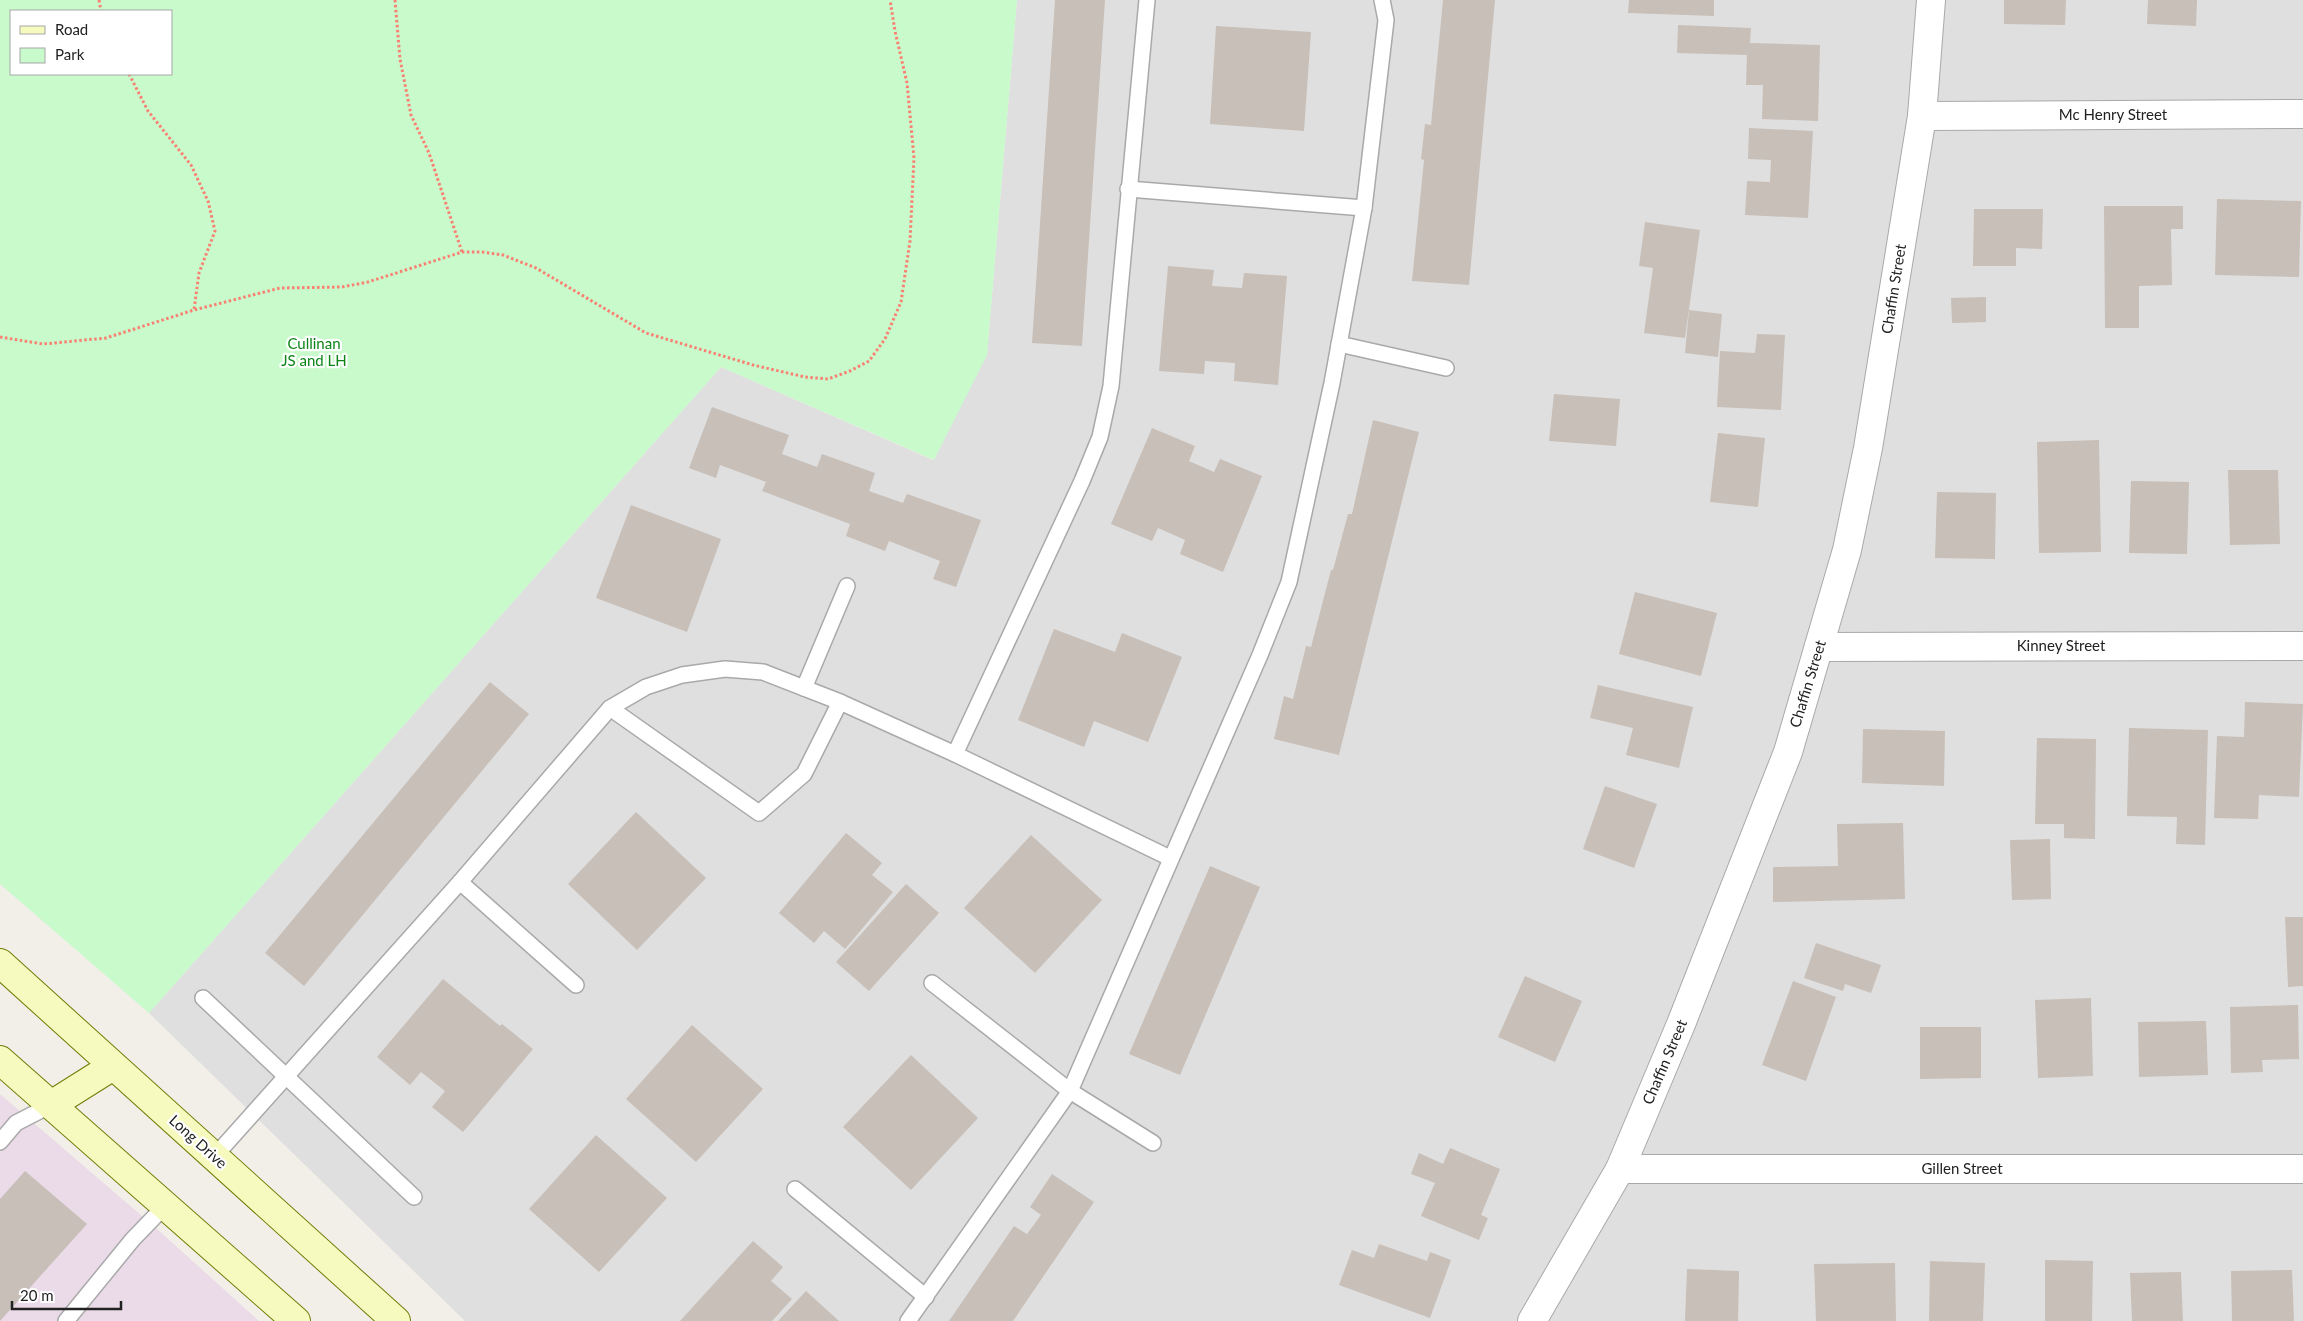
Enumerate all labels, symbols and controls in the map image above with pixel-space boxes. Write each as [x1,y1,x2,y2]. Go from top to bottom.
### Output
legend [10,10,172,75]
text: Road [55,20,88,38]
text: Park [55,45,85,63]
street label: Mc Henry Street [2059,105,2168,123]
street label: Chaffin Street [1877,242,1909,335]
park label: Cullinan JS and LH [281,334,347,369]
street label: Kinney Street [2017,636,2106,654]
street label: Chaffin Street [1785,637,1829,730]
street label: Chaffin Street [1638,1016,1690,1107]
street label: Long Drive [166,1111,231,1172]
street label: Gillen Street [1921,1159,2003,1177]
scale bar [12,1278,121,1310]
text: 20 m [20,1286,54,1304]

